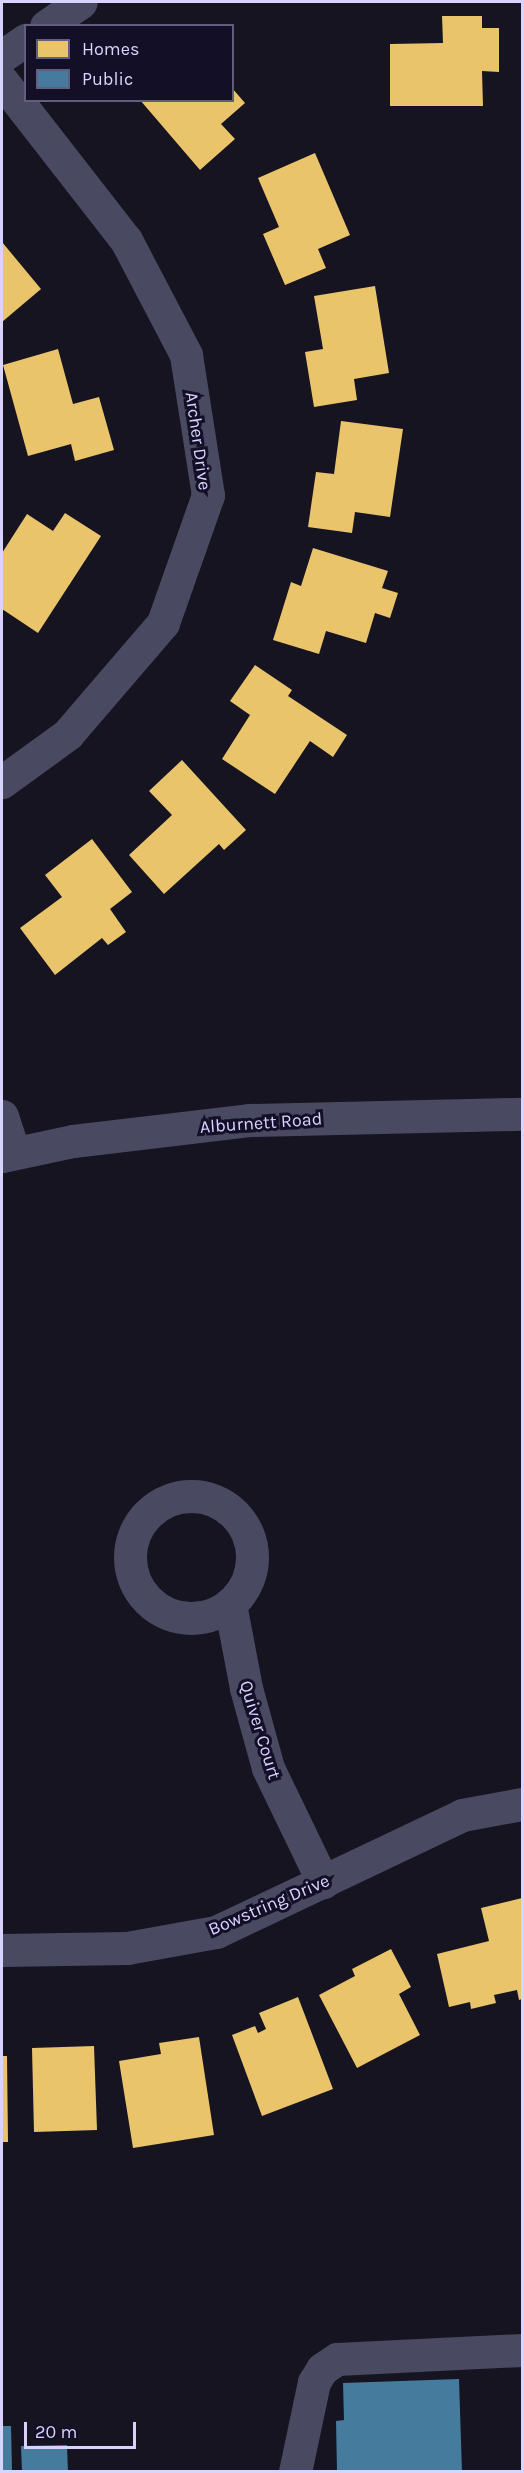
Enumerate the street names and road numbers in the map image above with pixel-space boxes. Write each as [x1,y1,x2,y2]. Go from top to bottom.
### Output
street label: Archer Drive [180,390,216,492]
street label: Alburnett Road [199,1108,323,1138]
street label: Quiver Court [235,1678,285,1782]
street label: Bowstring Drive [205,1870,333,1940]

